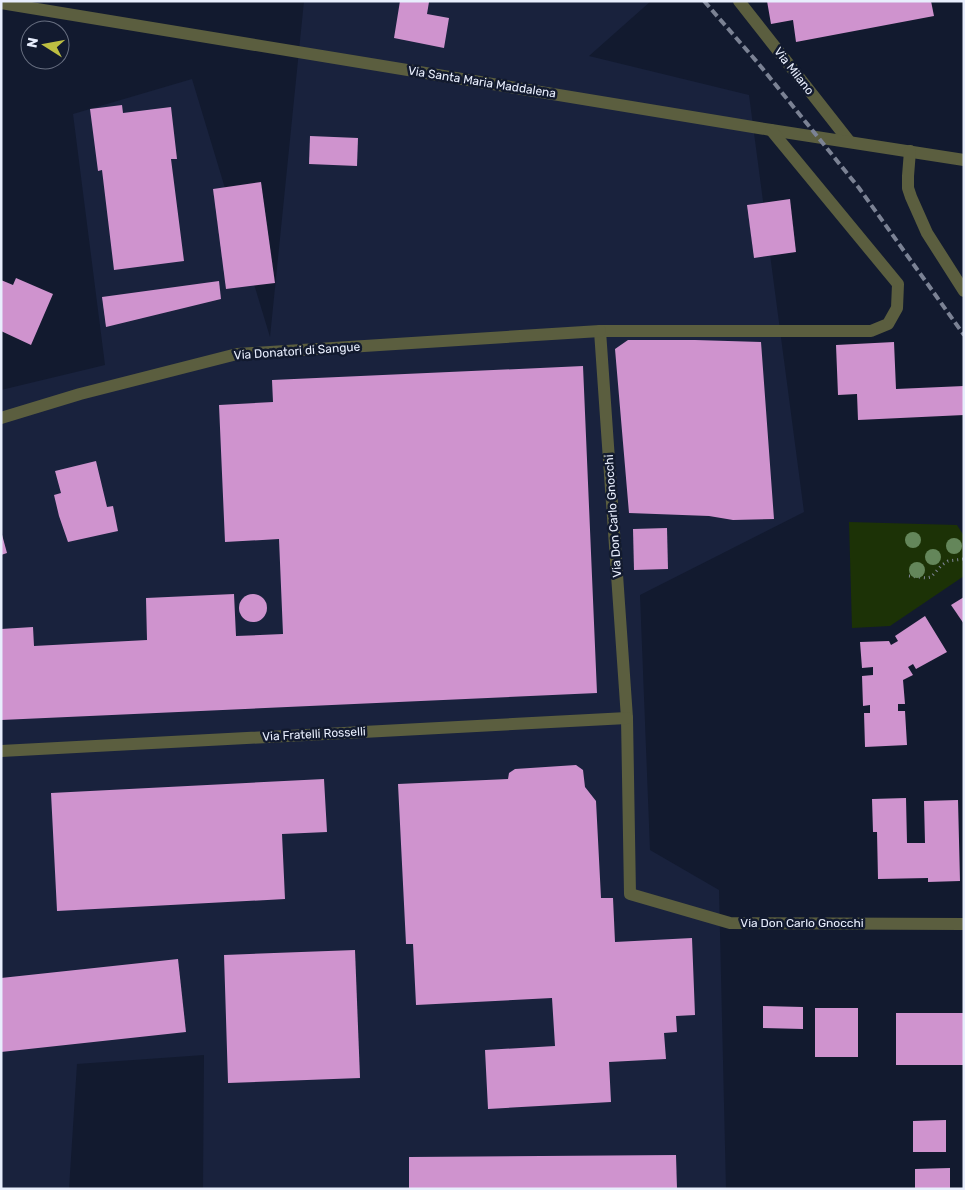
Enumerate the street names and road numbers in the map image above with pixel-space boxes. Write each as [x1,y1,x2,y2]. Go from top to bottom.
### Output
street label: Via Milano [771,44,817,98]
street label: Via Santa Maria Maddalena [407,63,557,101]
street label: Via Donatori di Sangue [233,340,361,362]
street label: Via Don Carlo Gnocchi [602,454,624,578]
street label: Via Fratelli Rosselli [262,724,366,744]
street label: Via Don Carlo Gnocchi [740,916,864,930]

